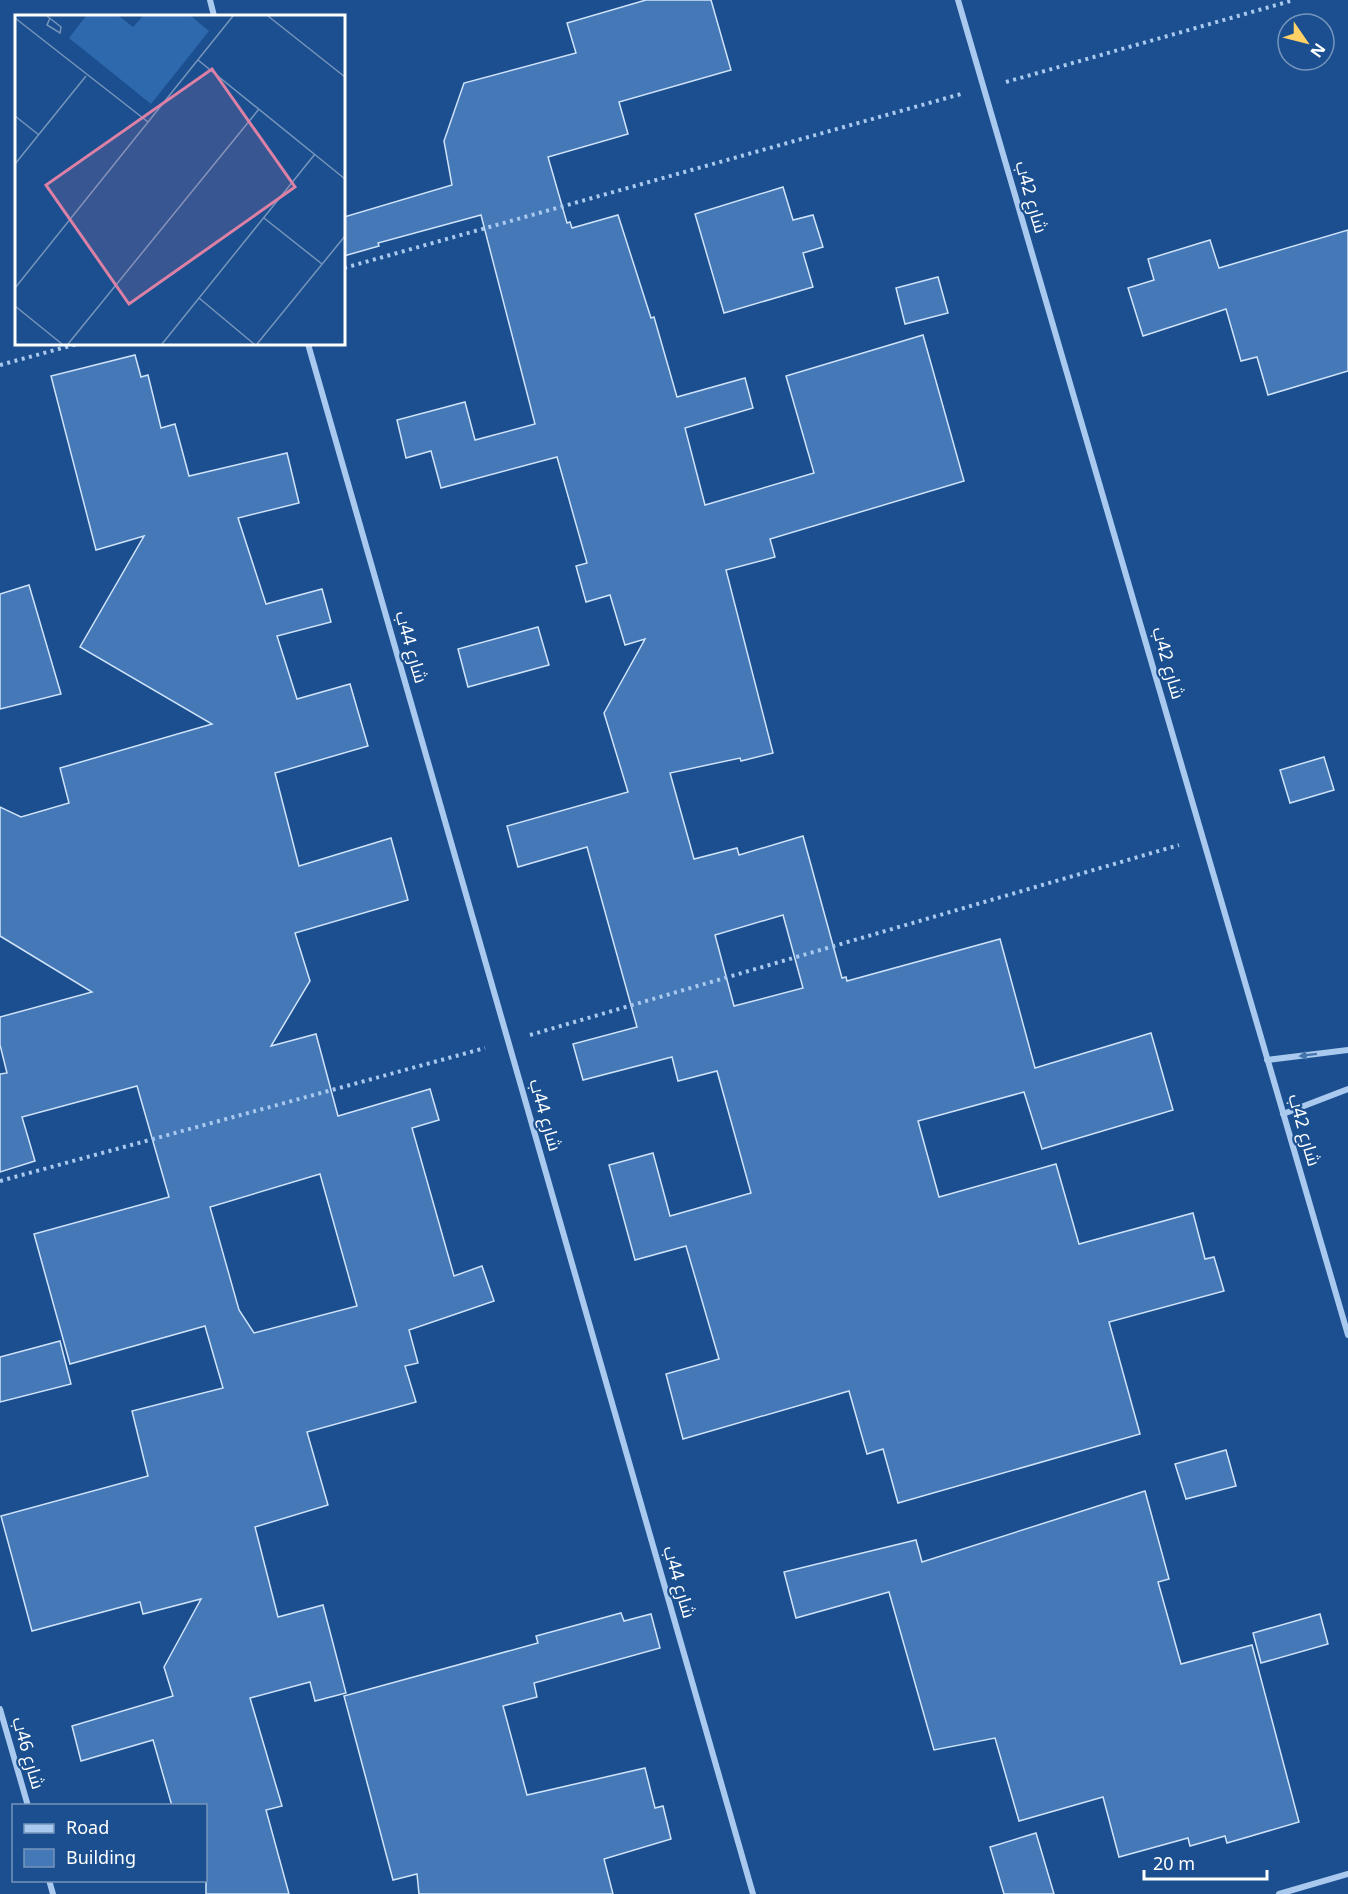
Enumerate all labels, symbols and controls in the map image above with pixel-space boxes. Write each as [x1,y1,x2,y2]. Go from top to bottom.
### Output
north arrow [1276,12,1336,72]
inset map [15,15,345,345]
text: N [1306,39,1331,62]
street label: شارع 42ب [1009,158,1054,236]
street label: شارع 44ب [389,608,434,686]
street label: شارع 42ب [1146,624,1191,702]
one-way arrow [1298,1050,1317,1059]
street label: شارع 44ب [523,1076,568,1154]
street label: شارع 42ب [1282,1091,1327,1169]
street label: شارع 44ب [657,1543,702,1621]
street label: شارع 46ب [6,1714,51,1792]
legend [12,1804,207,1882]
text: Road [66,1815,109,1839]
scale bar [1144,1843,1267,1881]
text: Building [66,1845,136,1869]
text: 20 m [1153,1851,1195,1875]

